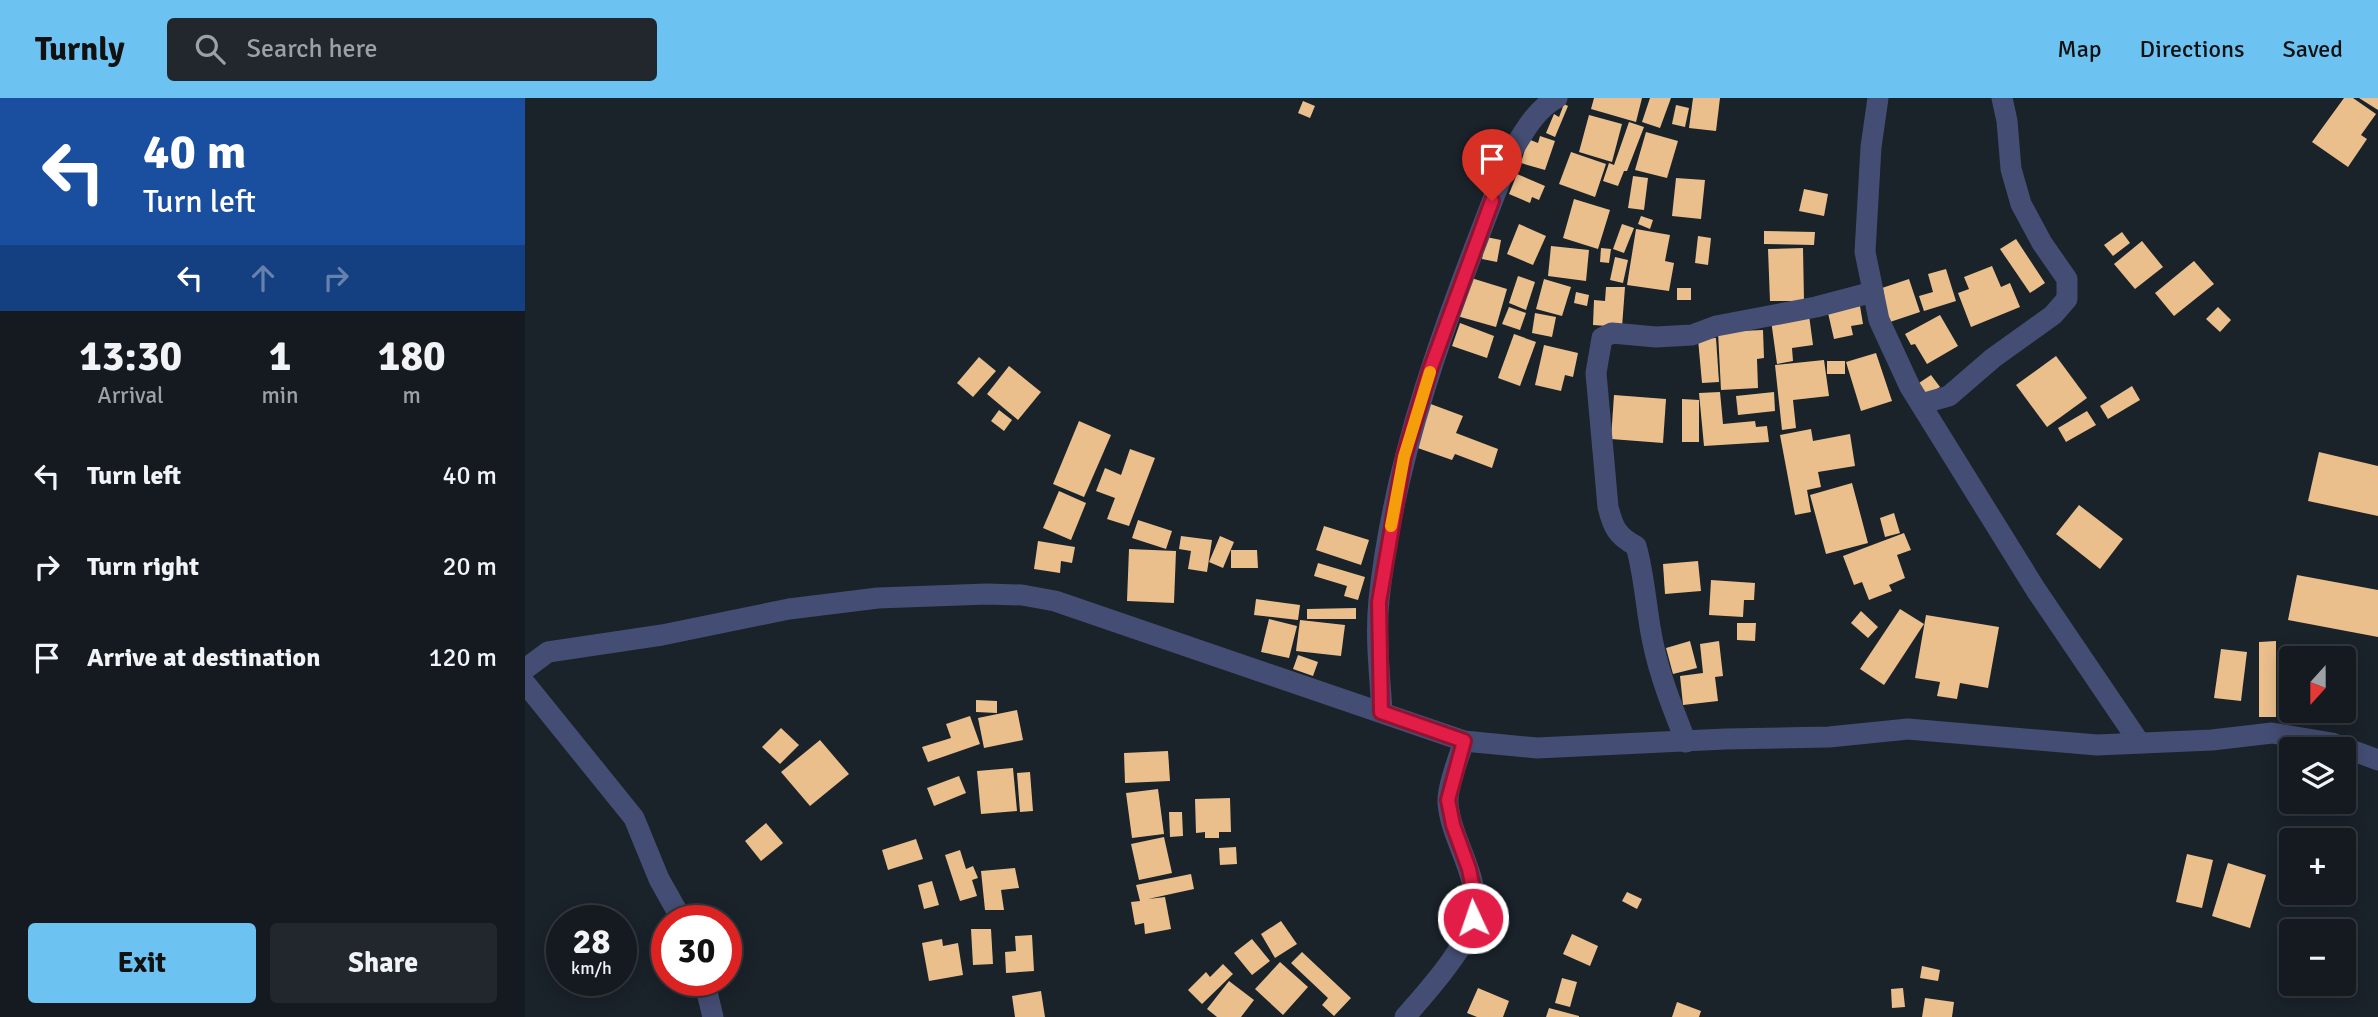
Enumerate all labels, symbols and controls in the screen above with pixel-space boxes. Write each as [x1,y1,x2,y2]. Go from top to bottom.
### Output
search box [167,18,657,81]
text: Turnly [35,29,125,70]
icon: search [191,30,229,68]
text: Search here [247,33,378,65]
text: Map [2057,34,2102,64]
text: Directions [2140,34,2245,64]
text: Saved [2283,34,2343,64]
text: 40 m [143,122,246,182]
icon: left [28,126,119,217]
pin [1462,129,1522,201]
icon: arrive [1473,140,1511,178]
text: Turn left [143,182,256,221]
icon: left [171,259,209,297]
icon: ahead [244,259,282,297]
icon: right [317,259,355,297]
text: 13:30 [79,331,182,382]
text: 1 [269,331,291,382]
text: 180 [378,331,446,382]
text: Arrival [98,381,164,410]
text: min [261,381,299,410]
text: m [403,381,421,410]
icon: left [28,457,66,495]
text: Turn left [87,460,181,492]
text: 40 m [442,460,497,492]
icon: right [28,548,66,586]
text: Turn right [87,551,199,583]
text: 20 m [442,551,497,583]
icon: arrive [28,639,66,677]
text: Arrive at destination [87,642,320,674]
text: 120 m [428,642,497,674]
north arrow [2279,646,2355,723]
map controls [2279,646,2356,996]
button: layers [2279,737,2356,814]
button: + [2279,828,2356,905]
position arrow [1436,881,1510,955]
speed limit sign: 30 [651,905,742,996]
button: − [2279,919,2356,996]
text: 28 [573,920,610,963]
button: Exit [28,923,256,1003]
button: Share [270,923,497,1003]
text: km/h [571,957,612,979]

